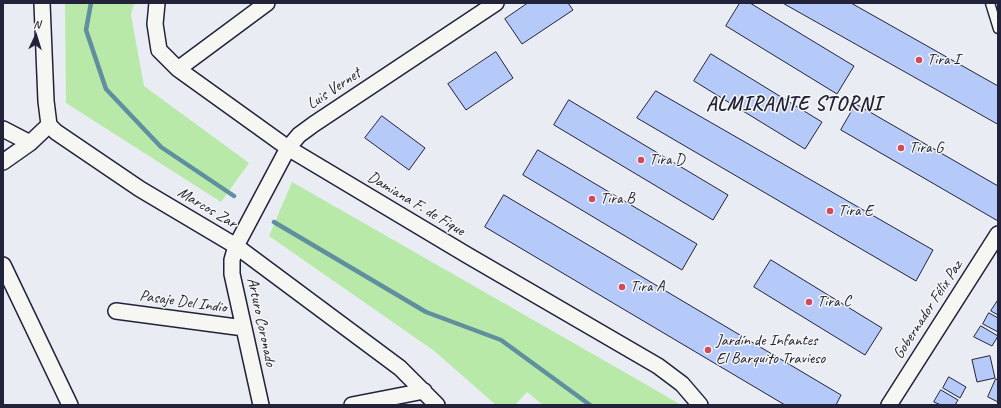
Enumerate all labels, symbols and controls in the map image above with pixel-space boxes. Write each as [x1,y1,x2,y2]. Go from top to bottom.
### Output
north arrow [16,16,56,56]
text: N [33,17,41,31]
place label: Tira I [927,50,960,70]
marker: Tira I [914,55,924,65]
street label: Luis Vernet [304,64,364,114]
district label: ALMIRANTE STORNI [707,93,881,117]
place label: Tira G [909,138,943,158]
marker: Tira G [896,143,906,153]
place label: Tira D [649,150,685,170]
marker: Tira D [636,155,646,165]
street label: Damiana F. de Fique [364,167,468,241]
street label: Marcos Zar [174,183,240,233]
place label: Tira B [600,189,635,209]
marker: Tira B [587,194,597,204]
place label: Tira E [838,201,873,221]
marker: Tira E [825,206,835,216]
street label: Gobernador Félix Paz [889,257,967,363]
street label: Arturo Coronado [242,276,280,368]
place label: Tira A [630,277,664,297]
marker: Tira A [617,282,627,292]
street label: Pasaje Del Indio [138,286,228,318]
place label: Tira C [817,292,851,312]
marker: Tira C [804,297,814,307]
place label: Jardín de Infantes El Barquito Travieso [716,331,825,369]
marker: Jardín de Infantes El Barquito Travieso [703,345,713,355]

